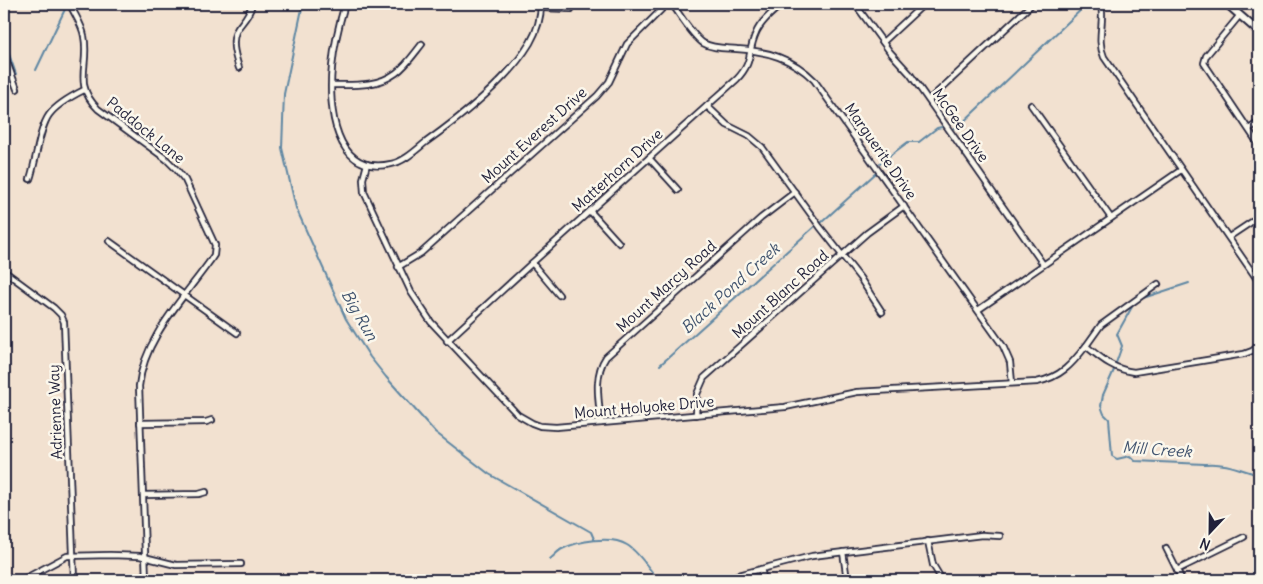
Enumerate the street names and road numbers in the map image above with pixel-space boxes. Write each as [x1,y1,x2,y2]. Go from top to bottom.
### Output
street label: Mount Everest Drive [477,83,591,187]
street label: McGee Drive [929,85,993,165]
street label: Paddock Lane [103,93,189,167]
street label: Marguerite Drive [841,99,921,203]
street label: Matterhorn Drive [568,124,666,216]
street label: Mount Marcy Road [612,236,720,336]
street label: Mount Blanc Road [728,246,832,342]
street label: Adrienne Way [44,364,66,460]
street label: Mount Holyoke Drive [573,391,715,423]

